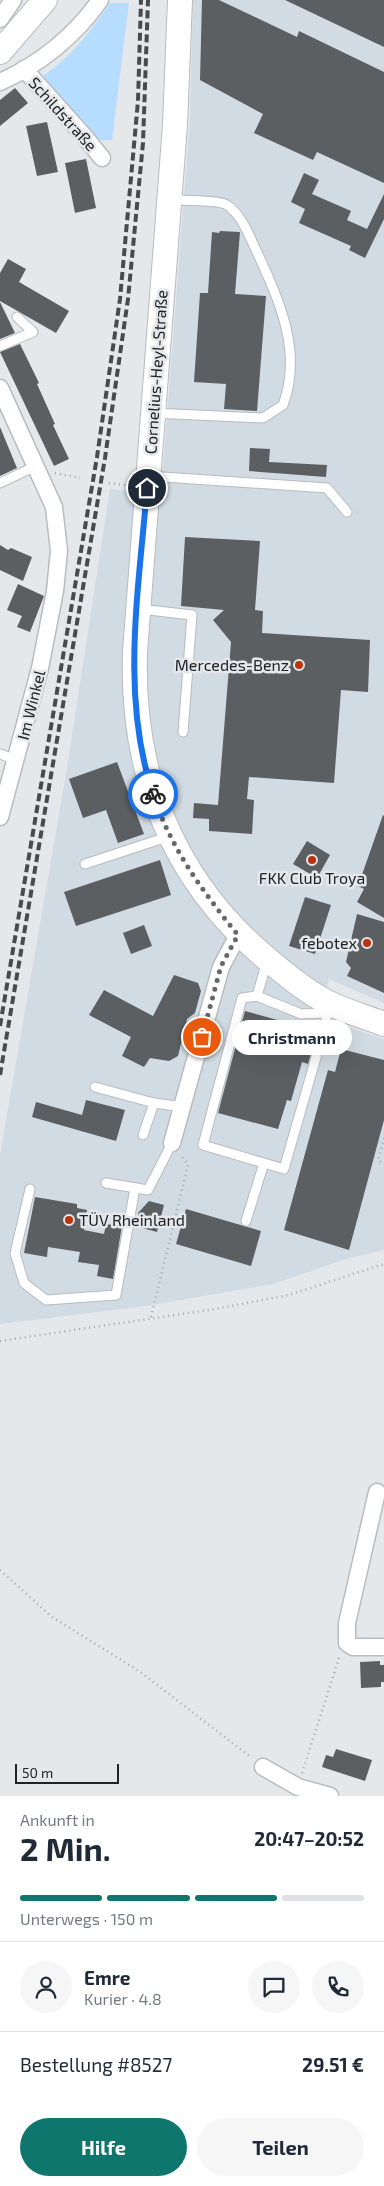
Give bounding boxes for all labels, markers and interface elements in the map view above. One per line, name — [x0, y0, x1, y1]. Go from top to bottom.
street label: Schildstraße — [25, 73, 101, 155]
street label: Cornelius-Heyl-Straße — [140, 289, 171, 455]
pin — [126, 467, 168, 509]
icon: home — [133, 474, 161, 502]
place label: Mercedes-Benz — [175, 655, 289, 674]
marker: Mercedes-Benz — [293, 659, 305, 671]
street label: Im Winkel — [13, 668, 48, 742]
courier — [128, 769, 178, 819]
icon: bike — [139, 780, 167, 808]
marker: FKK Club Troya — [306, 854, 318, 866]
place label: FKK Club Troya — [259, 868, 365, 887]
place label: febotex — [301, 933, 358, 952]
marker: febotex — [361, 937, 373, 949]
pin — [181, 1016, 223, 1058]
callout: Christmann — [232, 1020, 352, 1054]
icon: bag — [188, 1023, 216, 1051]
text: Christmann — [248, 1028, 336, 1047]
place label: TÜV Rheinland — [79, 1210, 185, 1229]
marker: TÜV Rheinland — [63, 1214, 75, 1226]
scale bar — [15, 1761, 119, 1784]
text: 50 m — [22, 1764, 53, 1781]
text: Ankunft in — [20, 1810, 95, 1829]
text: 20:47–20:52 — [254, 1827, 364, 1850]
text: 2 Min. — [20, 1829, 111, 1867]
text: Unterwegs · 150 m — [20, 1909, 153, 1928]
button: person — [20, 1961, 72, 2013]
button: chat — [248, 1961, 300, 2013]
button: phone — [312, 1961, 364, 2013]
text: Emre — [84, 1966, 130, 1989]
text: Kurier · 4.8 — [84, 1989, 162, 2008]
text: Bestellung #8527 — [20, 2053, 172, 2076]
text: 29.51 € — [302, 2053, 364, 2076]
button: Hilfe — [20, 2118, 187, 2176]
button: Teilen — [197, 2118, 364, 2176]

